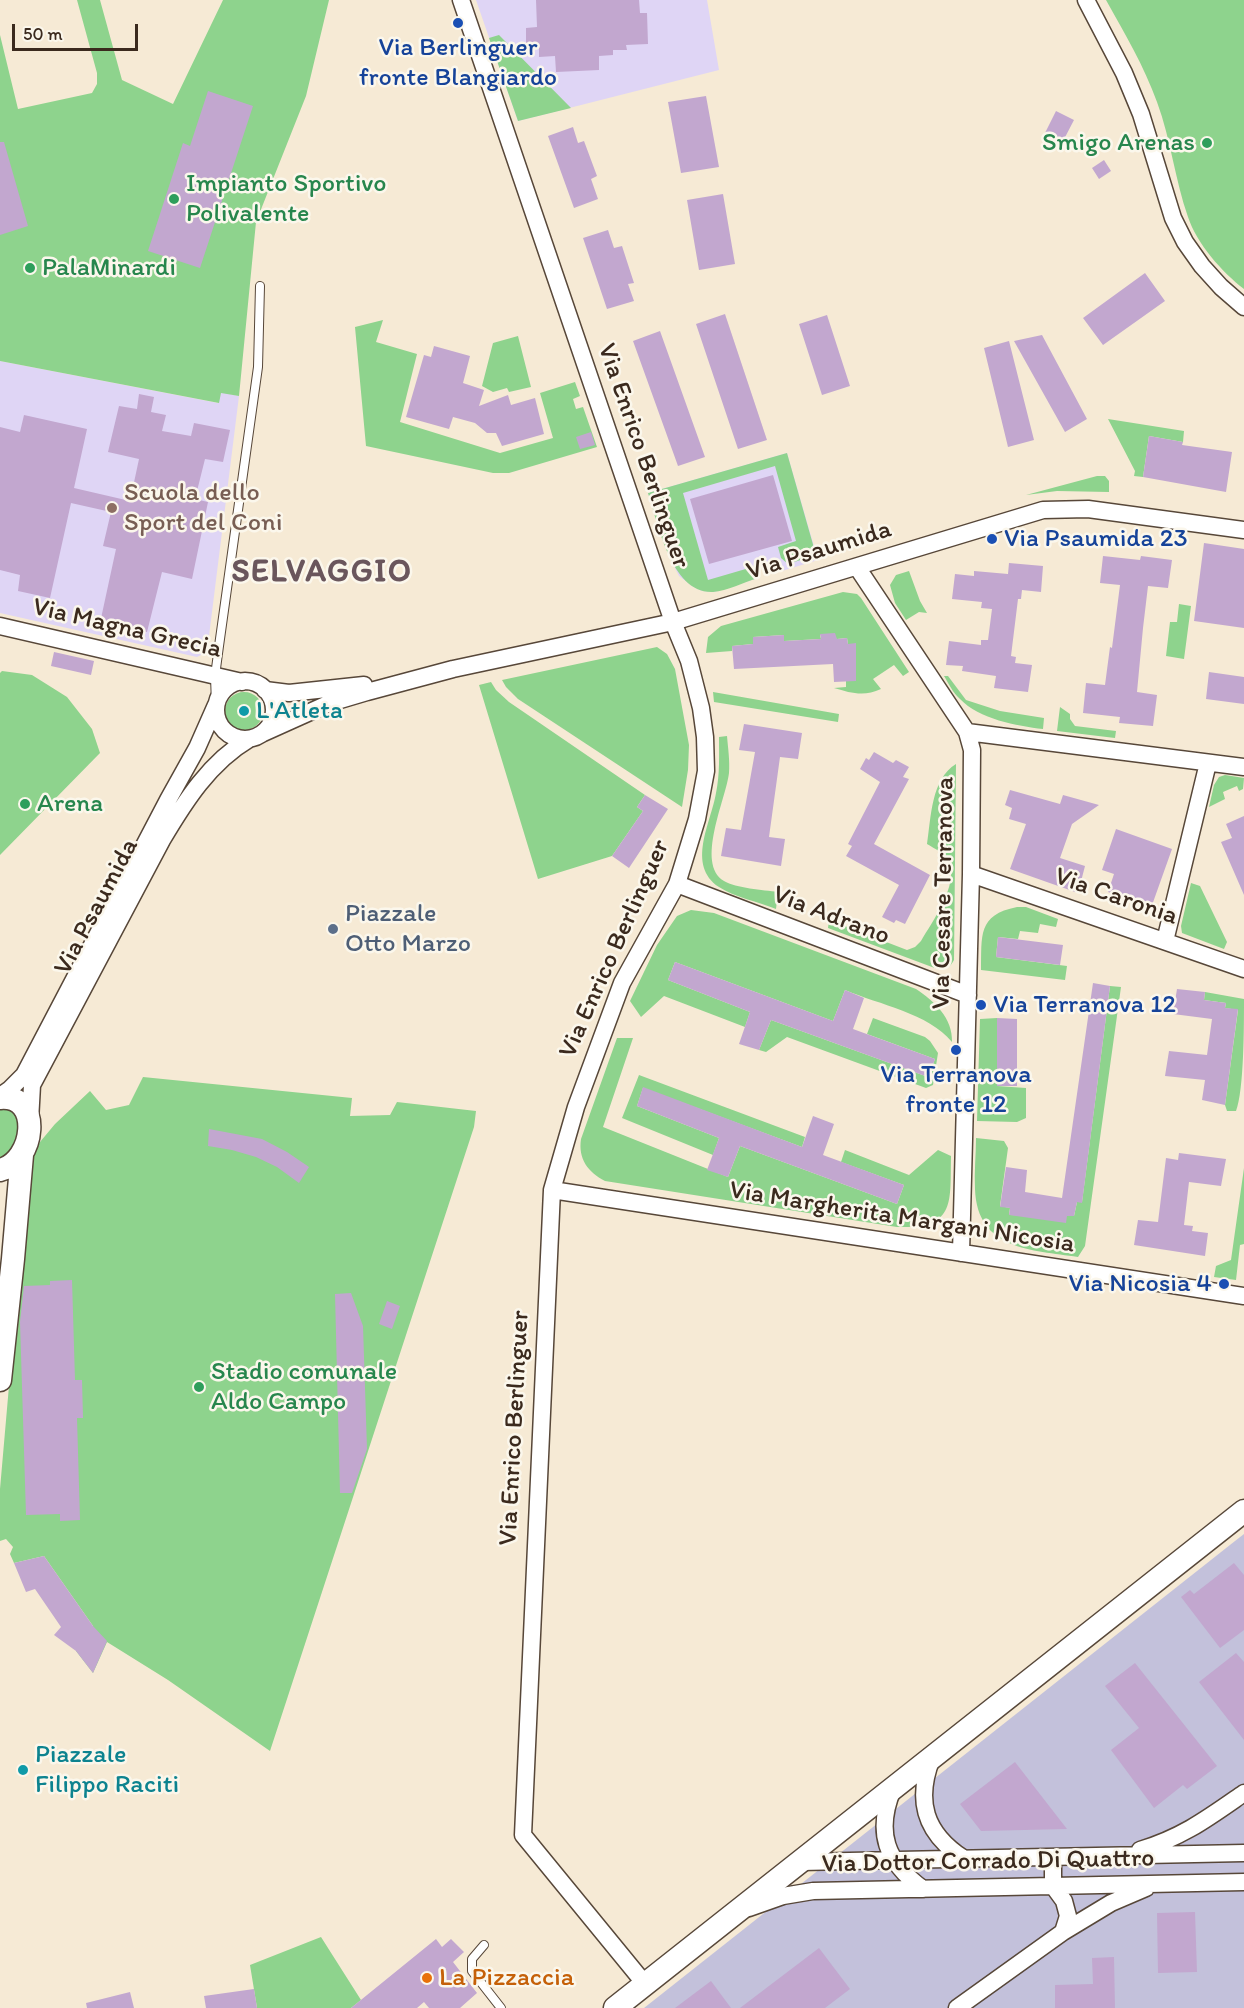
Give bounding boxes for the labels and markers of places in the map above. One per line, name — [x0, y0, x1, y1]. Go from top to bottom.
marker: Via Berlinguer fronte Blangiardo — [451, 16, 465, 30]
place label: Via Berlinguer fronte Blangiardo — [359, 32, 557, 94]
place label: Smigo Arenas — [1042, 127, 1195, 159]
marker: Smigo Arenas — [1200, 136, 1214, 150]
place label: Impianto Sportivo Polivalente — [186, 168, 387, 230]
marker: Impianto Sportivo Polivalente — [167, 192, 181, 206]
place label: PalaMinardi — [42, 252, 176, 284]
marker: PalaMinardi — [23, 261, 37, 275]
place label: Scuola dello Sport del Coni — [124, 477, 282, 538]
marker: Scuola dello Sport del Coni — [105, 501, 119, 515]
place label: Via Psaumida 23 — [1004, 523, 1188, 555]
marker: Via Psaumida 23 — [985, 532, 999, 546]
place label: L'Atleta — [256, 695, 343, 727]
marker: L'Atleta — [237, 704, 251, 718]
place label: Arena — [37, 788, 103, 820]
marker: Arena — [18, 797, 32, 811]
place label: Piazzale Otto Marzo — [345, 898, 471, 960]
marker: Piazzale Otto Marzo — [326, 922, 340, 936]
place label: Via Terranova 12 — [993, 989, 1176, 1021]
marker: Via Terranova 12 — [974, 998, 988, 1012]
marker: Via Terranova fronte 12 — [949, 1043, 963, 1057]
place label: Via Terranova fronte 12 — [880, 1059, 1032, 1120]
place label: Via Nicosia 4 — [1069, 1268, 1212, 1300]
marker: Via Nicosia 4 — [1217, 1277, 1231, 1291]
place label: Stadio comunale Aldo Campo — [211, 1356, 397, 1418]
marker: Stadio comunale Aldo Campo — [192, 1380, 206, 1394]
place label: Piazzale Filippo Raciti — [35, 1739, 179, 1800]
marker: Piazzale Filippo Raciti — [16, 1763, 30, 1777]
place label: La Pizzaccia — [439, 1962, 574, 1994]
marker: La Pizzaccia — [420, 1971, 434, 1985]

